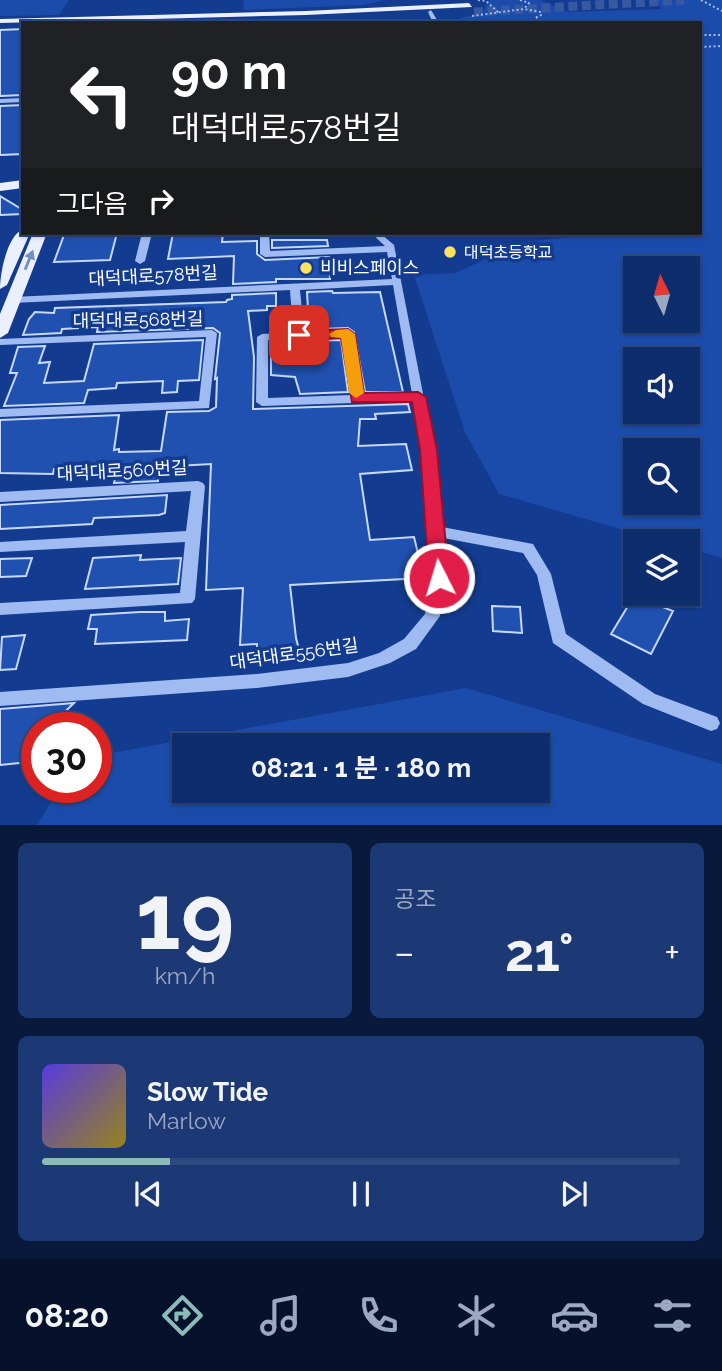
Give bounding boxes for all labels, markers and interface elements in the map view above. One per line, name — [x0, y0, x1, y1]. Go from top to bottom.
text: 90 m — [171, 43, 287, 100]
icon: left — [56, 49, 147, 140]
text: 대덕대로578번길 — [171, 109, 401, 146]
icon: right — [142, 182, 180, 220]
text: 그다음 — [56, 189, 128, 219]
place label: 대덕초등학교 — [464, 243, 552, 262]
marker: 대덕초등학교 — [442, 244, 458, 260]
one-way arrow — [24, 249, 35, 270]
north arrow — [623, 256, 700, 332]
map controls — [623, 256, 700, 606]
place label: 비비스페이스 — [320, 257, 419, 278]
marker: 비비스페이스 — [298, 260, 314, 276]
street label: 대덕대로578번길 — [88, 262, 218, 289]
pin — [269, 305, 329, 365]
street label: 대덕대로568번길 — [72, 308, 204, 331]
icon: arrive — [280, 316, 318, 354]
button: sound — [623, 347, 700, 424]
button: search — [623, 438, 700, 515]
street label: 대덕대로560번길 — [56, 457, 188, 484]
button: layers — [623, 529, 700, 606]
position arrow — [402, 541, 476, 615]
street label: 대덕대로556번길 — [228, 634, 360, 673]
speed limit sign: 30 — [21, 712, 112, 803]
text: 08:21 · 1 분 · 180 m — [251, 753, 471, 783]
text: 19 — [136, 863, 234, 970]
text: 공조 — [394, 885, 436, 912]
text: 21° — [505, 922, 574, 983]
text: − — [394, 930, 414, 975]
text: + — [664, 930, 680, 975]
text: km/h — [155, 962, 215, 989]
text: Slow Tide — [147, 1077, 268, 1107]
text: Marlow — [147, 1107, 226, 1134]
icon: previous — [129, 1175, 167, 1213]
icon: pause — [342, 1175, 380, 1213]
icon: next — [555, 1175, 593, 1213]
icon: directions — [158, 1291, 207, 1340]
icon: music — [256, 1291, 305, 1340]
icon: phone — [354, 1291, 403, 1340]
icon: climate — [452, 1291, 501, 1340]
icon: car — [550, 1291, 599, 1340]
icon: filters — [648, 1291, 697, 1340]
text: 08:20 — [25, 1297, 109, 1334]

